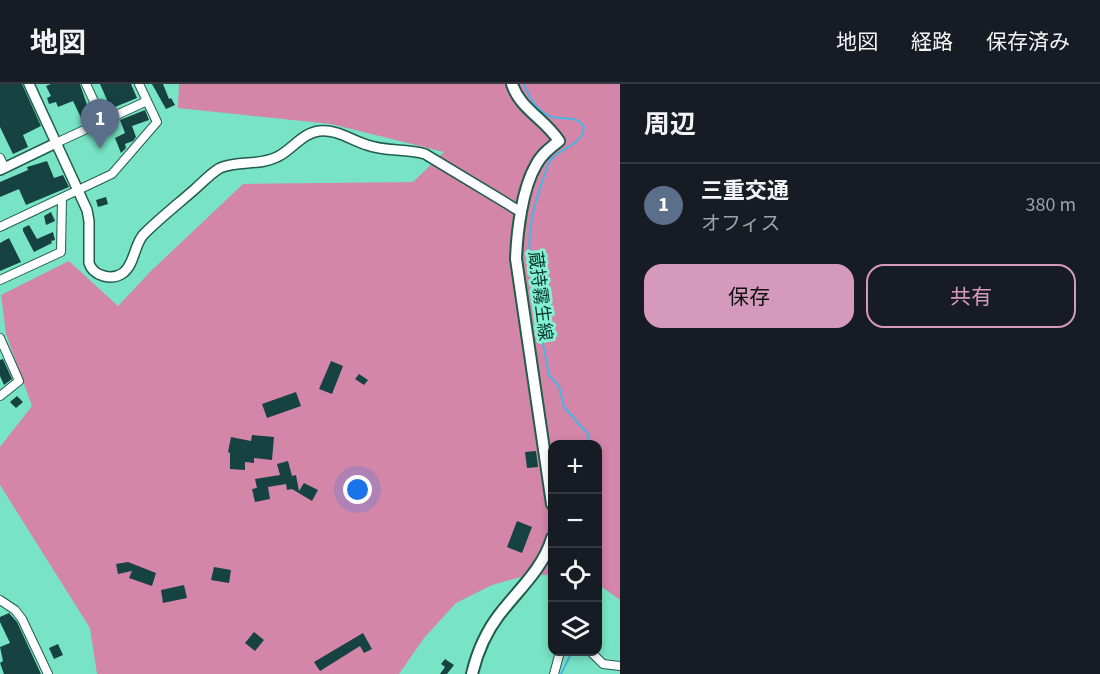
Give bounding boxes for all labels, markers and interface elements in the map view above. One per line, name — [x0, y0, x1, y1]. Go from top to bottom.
text: 地図 — [30, 23, 86, 63]
text: 地図 — [836, 27, 878, 57]
text: 経路 — [911, 27, 953, 57]
text: 保存済み — [986, 27, 1070, 57]
pin: 1 — [80, 100, 120, 149]
text: 周辺 — [644, 106, 696, 143]
text: 三重交通 — [701, 175, 789, 207]
text: 1 — [658, 191, 669, 219]
text: 380 m — [1026, 191, 1076, 219]
text: オフィス — [701, 210, 781, 238]
street label: 蔵持霧生線 — [522, 250, 558, 342]
button: 保存 — [644, 264, 854, 328]
button: 共有 — [866, 264, 1076, 328]
map controls — [548, 440, 602, 656]
button: + — [548, 440, 602, 494]
your location — [343, 475, 372, 504]
button: − — [548, 494, 602, 548]
button: locate — [548, 548, 602, 602]
button: layers — [548, 602, 602, 656]

